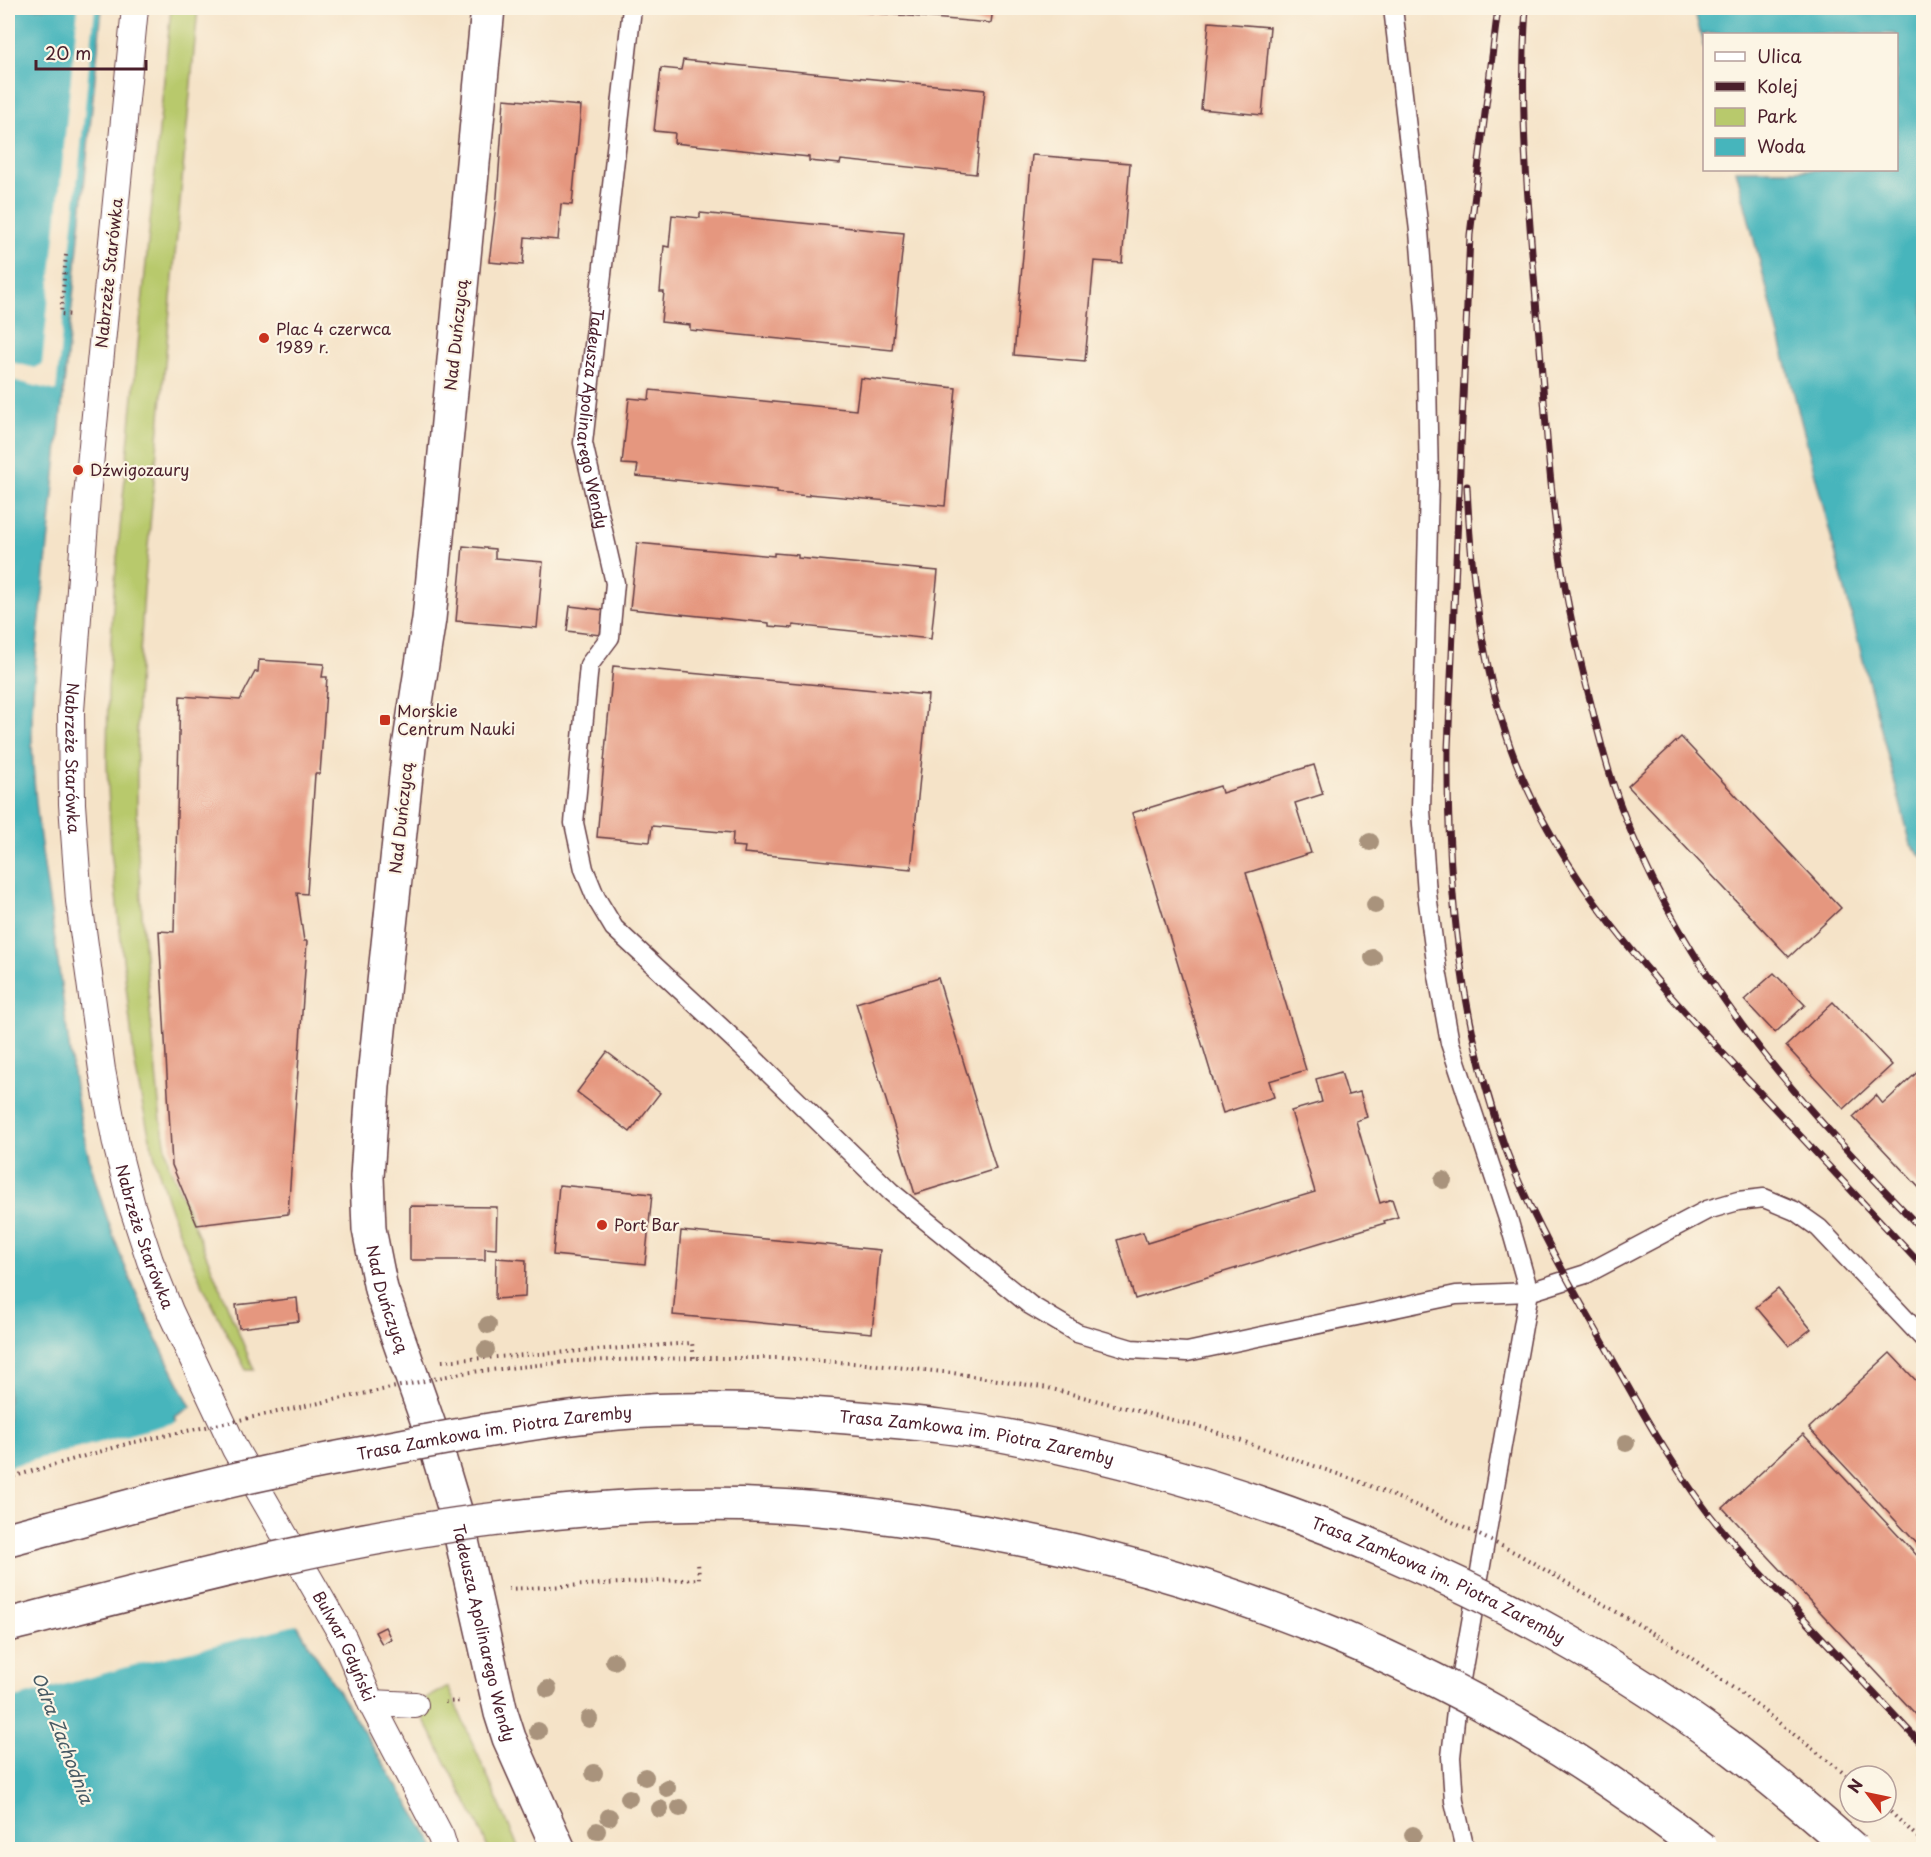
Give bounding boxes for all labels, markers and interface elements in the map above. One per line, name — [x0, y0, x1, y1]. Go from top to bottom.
scale bar — [36, 33, 146, 71]
legend — [1703, 33, 1898, 171]
text: 20 m — [45, 39, 91, 66]
text: Ulica — [1757, 42, 1802, 69]
text: Kolej — [1757, 72, 1798, 99]
text: Park — [1757, 102, 1797, 129]
text: Woda — [1757, 132, 1806, 159]
street label: Nabrzeże Starówka — [88, 197, 128, 349]
street label: Nad Duńczycą — [437, 278, 473, 392]
street label: Tadeusza Apolinarego Wendy — [572, 307, 615, 531]
place label: Plac 4 czerwca 1989 r. — [276, 316, 391, 358]
marker: Plac 4 czerwca 1989 r. — [257, 331, 271, 345]
place label: Dźwigozaury — [90, 457, 190, 481]
marker: Dźwigozaury — [71, 463, 85, 477]
street label: Nabrzeże Starówka — [60, 682, 87, 834]
place label: Morskie Centrum Nauki — [397, 698, 515, 740]
marker: Morskie Centrum Nauki — [378, 713, 392, 727]
street label: Nad Duńczycą — [382, 761, 418, 875]
street label: Nabrzeże Starówka — [111, 1161, 181, 1312]
place label: Port Bar — [614, 1212, 680, 1236]
marker: Port Bar — [595, 1218, 609, 1232]
street label: Nad Duńczycą — [361, 1243, 416, 1356]
street label: Trasa Zamkowa im. Piotra Zaremby — [355, 1399, 633, 1465]
street label: Trasa Zamkowa im. Piotra Zaremby — [839, 1403, 1117, 1470]
street label: Trasa Zamkowa im. Piotra Zaremby — [1308, 1510, 1570, 1649]
street label: Tadeusza Apolinarego Wendy — [448, 1522, 522, 1744]
street label: Bulwar Gdyński — [308, 1586, 382, 1705]
water label: Odra Zachodnia — [26, 1668, 101, 1808]
north arrow — [1838, 1764, 1898, 1824]
text: N — [1841, 1774, 1868, 1797]

